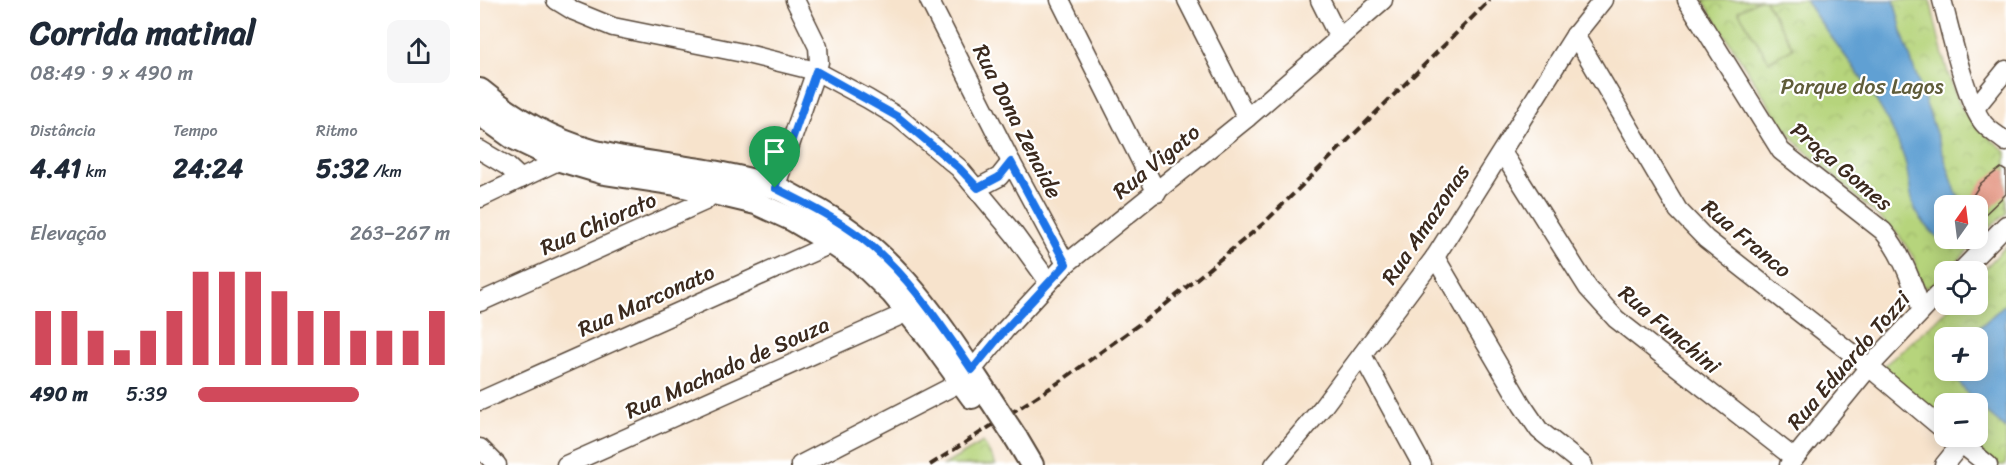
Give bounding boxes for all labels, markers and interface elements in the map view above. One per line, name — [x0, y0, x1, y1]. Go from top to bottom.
text: Corrida matinal — [30, 4, 255, 62]
button: share — [387, 20, 450, 83]
street label: Rua Dona Zenaide — [962, 37, 1073, 206]
text: 08:49 · 9 × 490 m — [30, 56, 193, 91]
park label: Parque dos Lagos — [1780, 67, 1944, 106]
street label: Praça Gomes — [1782, 112, 1902, 222]
street label: Rua Vigato — [1104, 114, 1209, 209]
text: Distância — [30, 116, 96, 145]
text: Tempo — [173, 116, 218, 145]
text: Ritmo — [316, 116, 358, 145]
pin — [749, 126, 800, 188]
icon: arrive — [758, 135, 791, 168]
text: 4.41 — [30, 145, 82, 191]
text: 24:24 — [173, 145, 243, 191]
text: 5:32 — [316, 145, 369, 191]
street label: Rua Amazonas — [1370, 155, 1481, 293]
text: km — [82, 157, 106, 186]
text: /km — [369, 157, 402, 186]
street label: Rua Chiorato — [534, 180, 663, 267]
street label: Rua Franco — [1693, 189, 1801, 288]
north arrow — [1934, 195, 1988, 249]
map controls — [1934, 195, 1988, 447]
text: Elevação — [30, 216, 106, 251]
text: 263–267 m — [350, 216, 450, 251]
street label: Rua Marconato — [571, 253, 721, 348]
button: locate — [1934, 261, 1988, 315]
street label: Rua Funchini — [1610, 275, 1730, 385]
street label: Rua Eduardo Tozzi — [1777, 281, 1921, 439]
street label: Rua Machado de Souza — [619, 305, 836, 430]
button: + — [1934, 327, 1988, 381]
text: 490 m — [30, 377, 88, 412]
text: 5:39 — [126, 377, 168, 412]
button: − — [1934, 393, 1988, 447]

